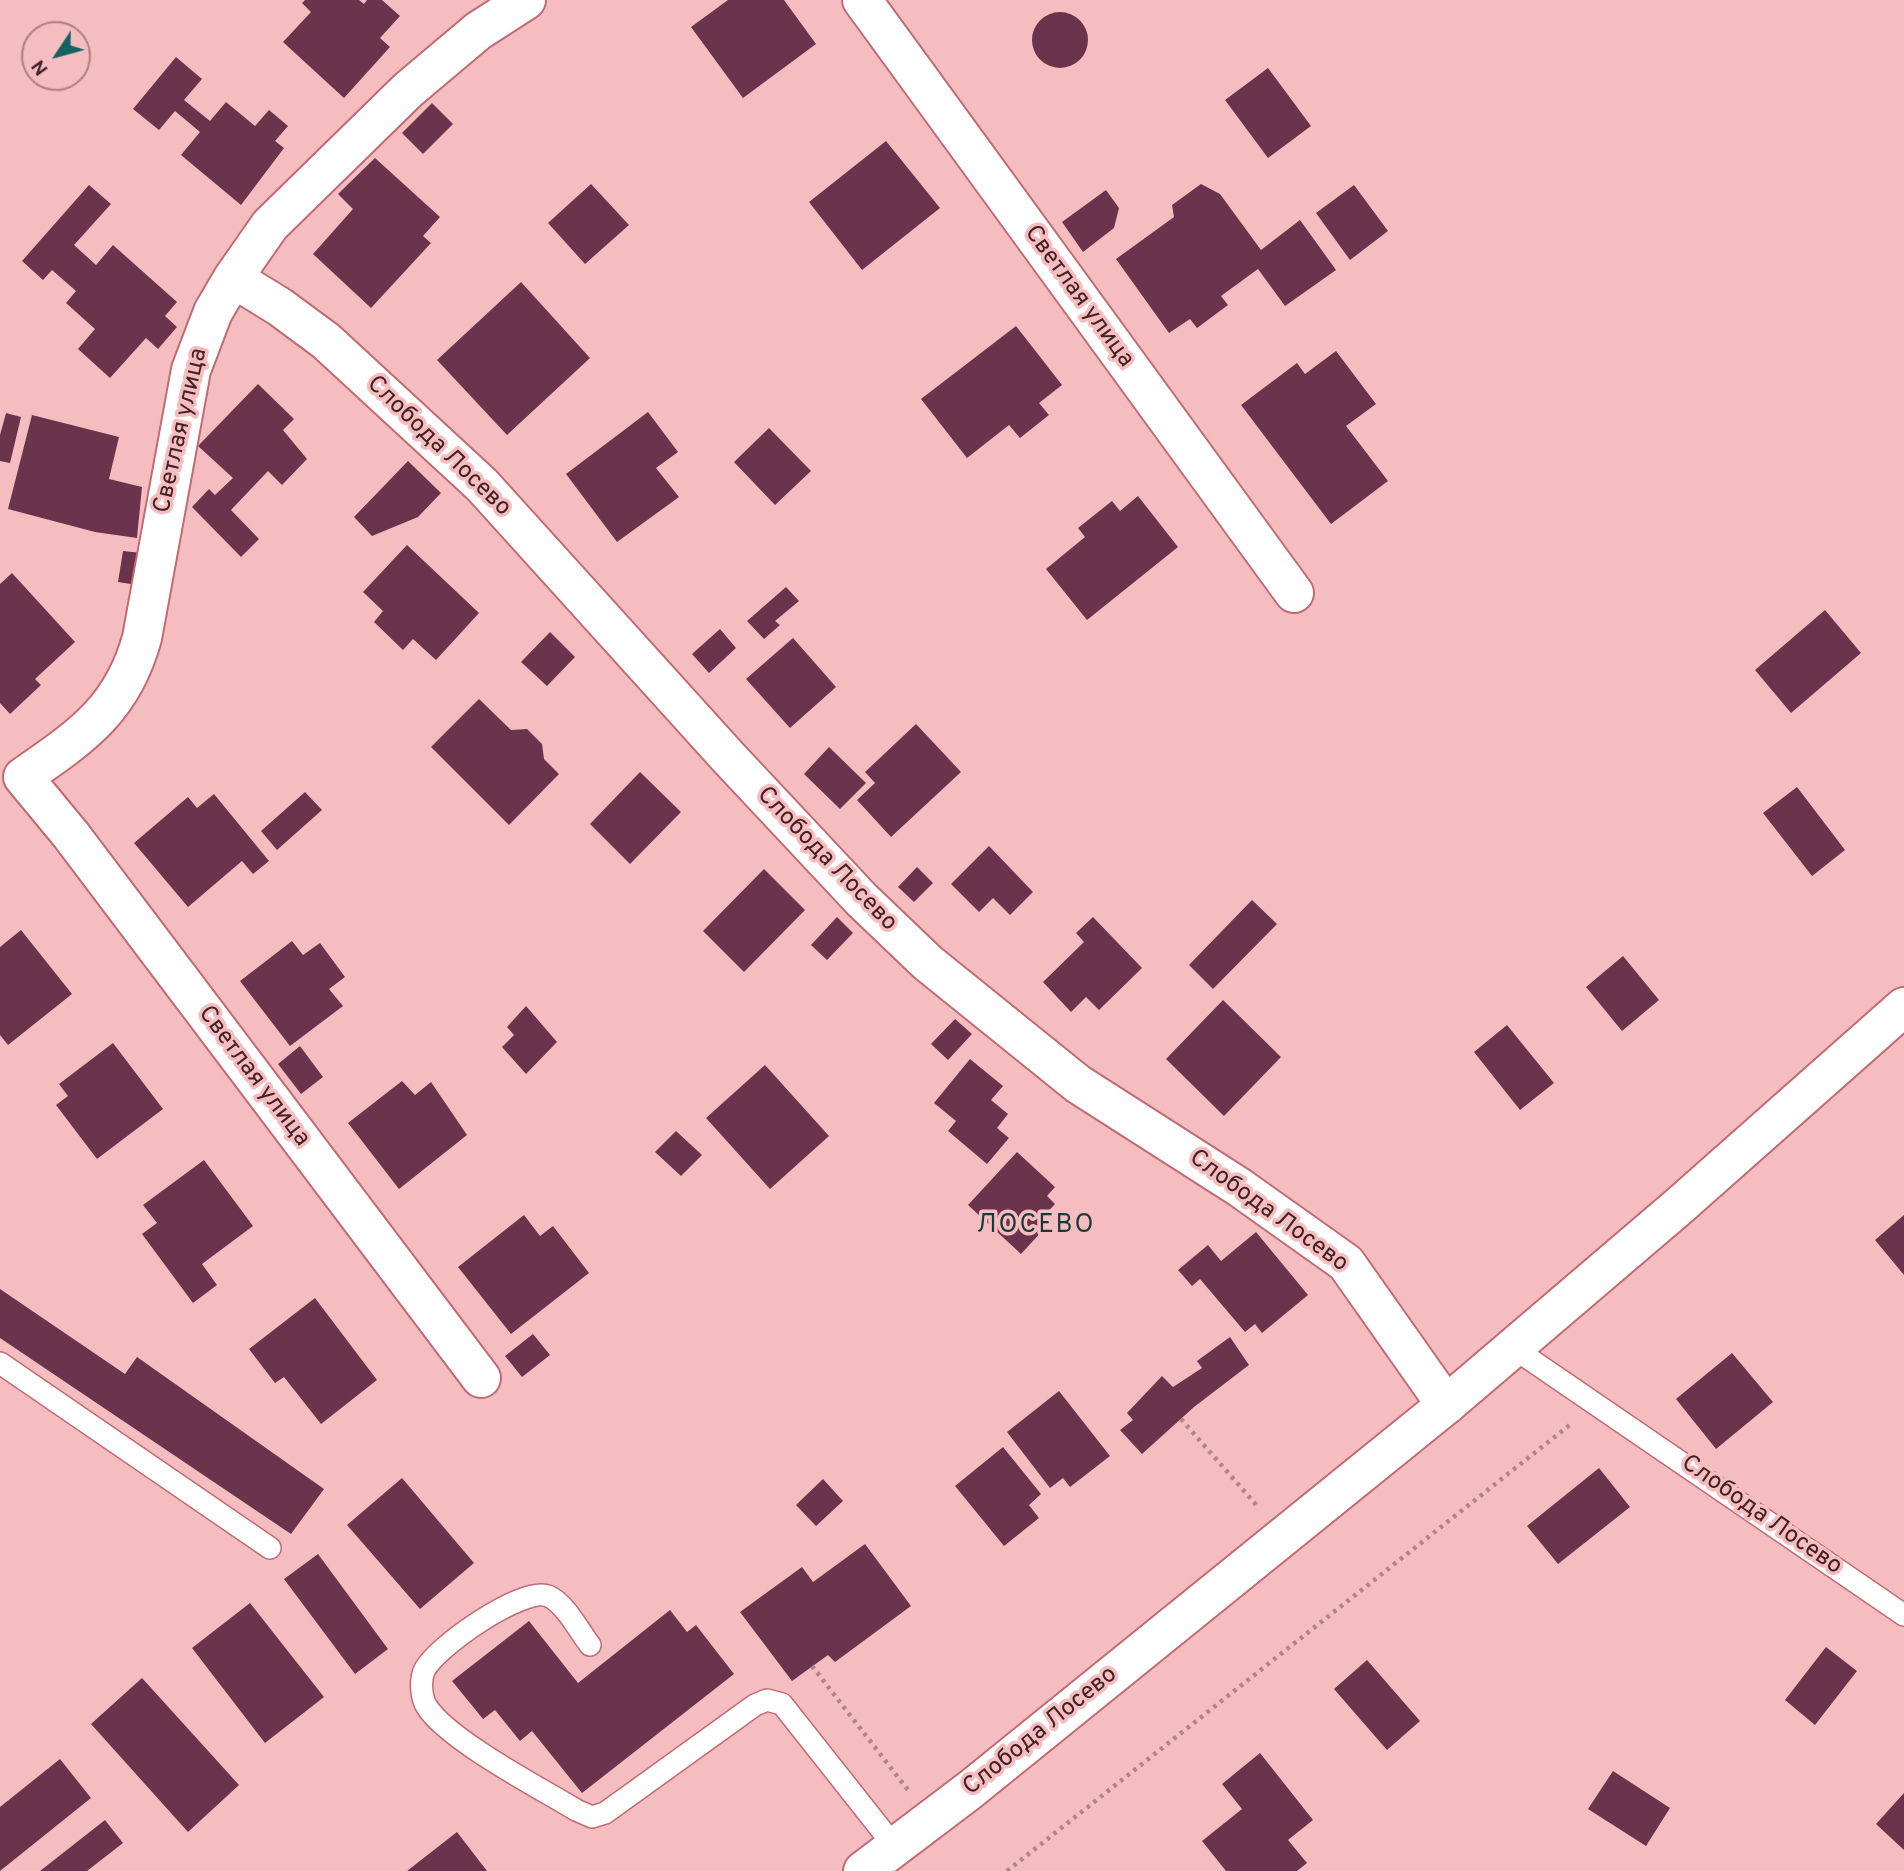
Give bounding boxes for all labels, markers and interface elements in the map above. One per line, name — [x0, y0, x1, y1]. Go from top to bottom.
north arrow — [21, 21, 91, 91]
text: N — [27, 55, 54, 80]
street label: Светлая улица — [1017, 220, 1139, 374]
street label: Светлая улица — [149, 346, 215, 516]
street label: Слобода Лосево — [360, 371, 516, 523]
street label: Слобода Лосево — [750, 782, 902, 938]
street label: Светлая улица — [191, 1001, 315, 1153]
street label: Слобода Лосево — [1183, 1145, 1353, 1279]
district label: ЛОСЕВО — [977, 1211, 1095, 1243]
street label: Слобода Лосево — [1675, 1450, 1847, 1582]
street label: Слобода Лосево — [958, 1661, 1124, 1803]

